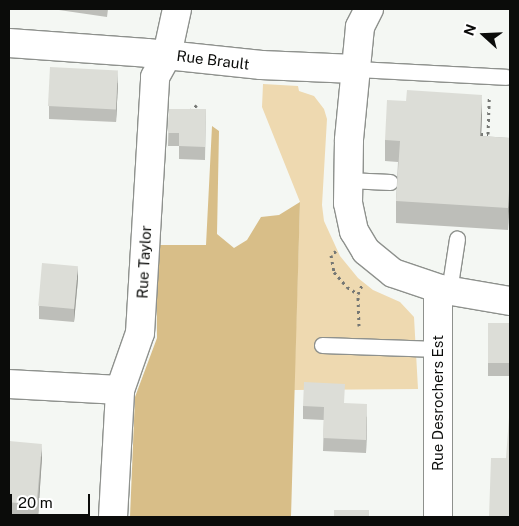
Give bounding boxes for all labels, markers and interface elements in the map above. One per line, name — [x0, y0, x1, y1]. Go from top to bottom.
north arrow — [459, 10, 509, 60]
text: N — [461, 22, 479, 38]
street label: Rue Brault — [175, 47, 251, 73]
street label: Rue Taylor — [133, 225, 155, 299]
street label: Rue Desrochers Est — [429, 335, 447, 471]
scale bar — [12, 484, 92, 516]
text: 20 m — [18, 494, 53, 511]

